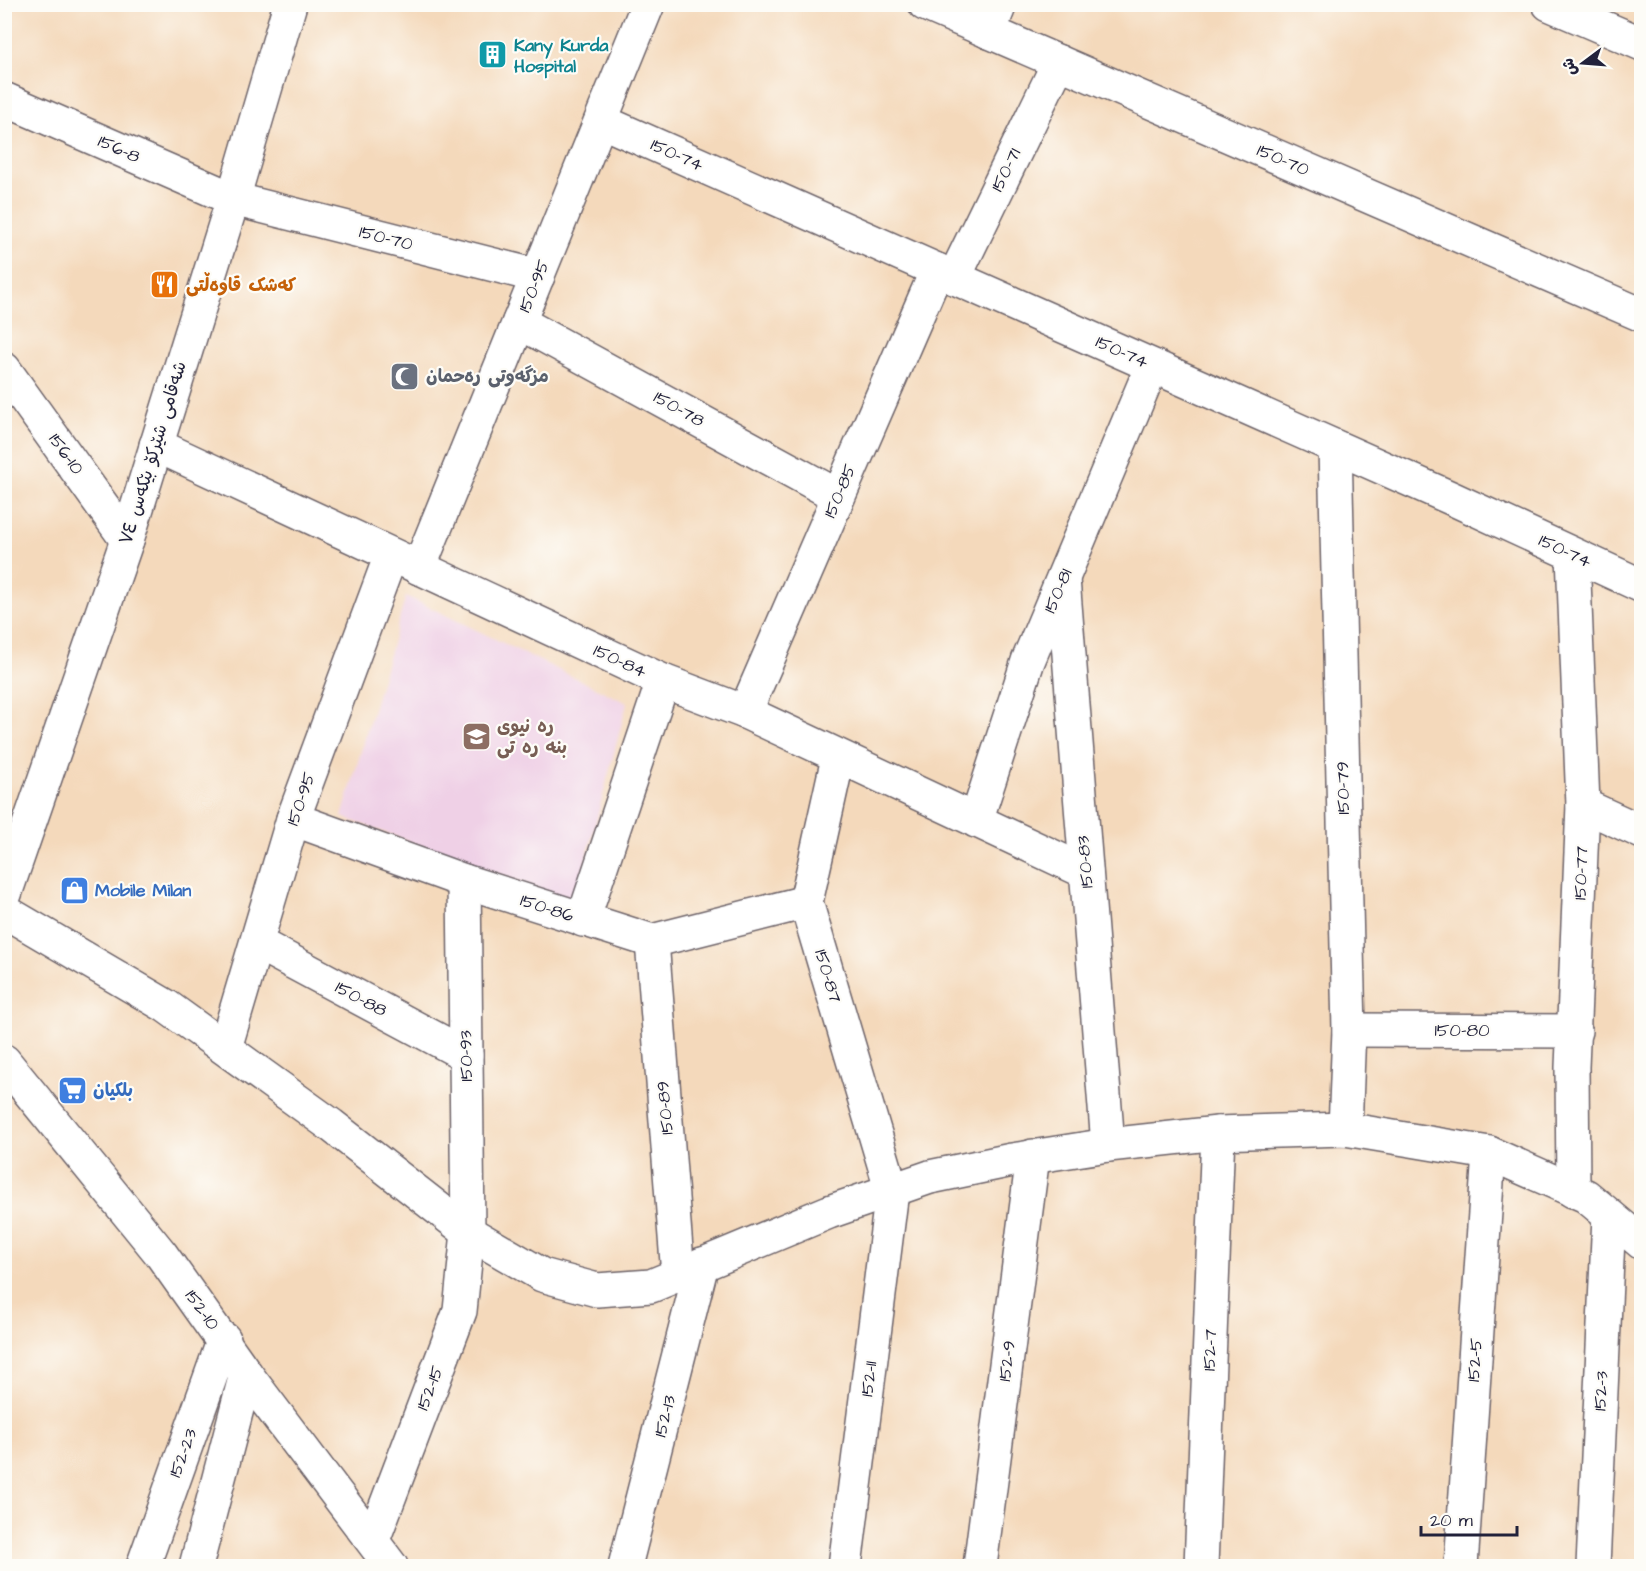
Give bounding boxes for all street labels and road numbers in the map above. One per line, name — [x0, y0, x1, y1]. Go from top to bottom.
street label: 156-8 — [94, 129, 144, 169]
street label: 150-74 — [647, 132, 707, 178]
street label: 150-70 — [1253, 138, 1313, 182]
street label: 150-71 — [985, 144, 1027, 196]
street label: 150-70 — [357, 219, 415, 257]
street label: 150-95 — [512, 256, 556, 316]
street label: 150-74 — [1092, 329, 1152, 375]
street label: شەقامی شێرکۆ بێکەس ٧٤ — [113, 358, 193, 548]
street label: 150-78 — [649, 385, 709, 433]
street label: 156-10 — [42, 428, 90, 480]
street label: 150-85 — [817, 460, 863, 522]
street label: 150-74 — [1535, 528, 1595, 574]
street label: 150-81 — [1038, 565, 1078, 617]
street label: 150-84 — [589, 638, 651, 684]
street label: 150-79 — [1330, 761, 1356, 815]
street label: 150-95 — [280, 769, 322, 829]
street label: 150-83 — [1070, 835, 1100, 889]
street label: 150-77 — [1568, 846, 1594, 900]
street label: 150-86 — [517, 888, 577, 928]
street label: 150-87 — [808, 946, 848, 1006]
street label: 150-88 — [331, 975, 392, 1023]
street label: 150-80 — [1434, 1018, 1490, 1043]
street label: 150-93 — [453, 1030, 479, 1082]
street label: 150-89 — [650, 1080, 680, 1136]
street label: 152-10 — [179, 1285, 225, 1335]
street label: 152-7 — [1197, 1329, 1223, 1371]
street label: 152-5 — [1461, 1337, 1489, 1383]
street label: 152-9 — [992, 1339, 1022, 1383]
street label: 152-11 — [854, 1360, 884, 1398]
street label: 152-15 — [410, 1362, 450, 1414]
street label: 152-3 — [1587, 1370, 1615, 1412]
street label: 152-13 — [648, 1392, 682, 1440]
street label: 152-23 — [163, 1425, 203, 1481]

